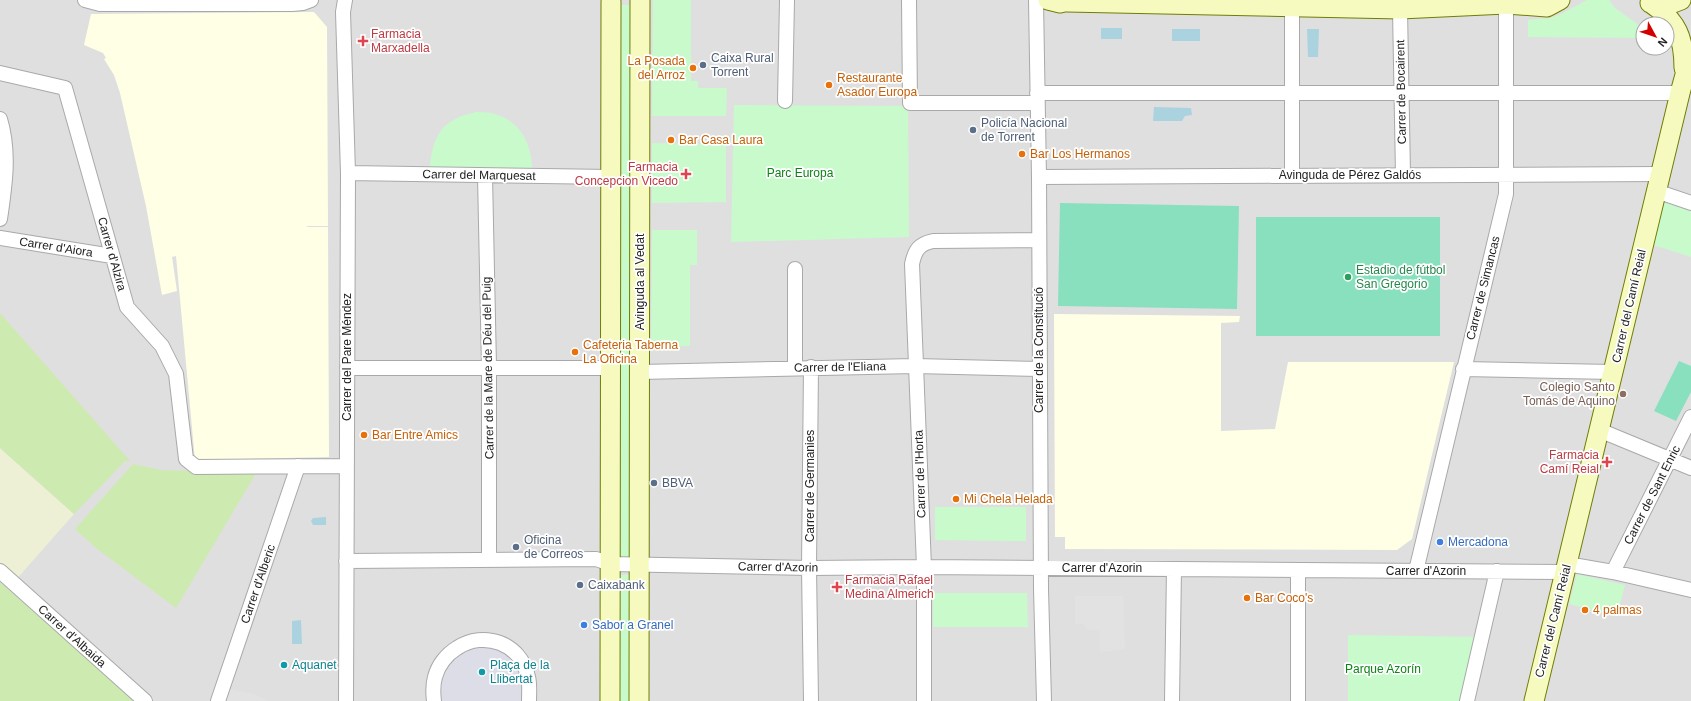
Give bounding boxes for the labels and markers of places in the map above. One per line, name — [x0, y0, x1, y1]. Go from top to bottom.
place label: Farmacia Marxadella — [371, 27, 430, 55]
marker: Farmacia Marxadella — [358, 36, 368, 46]
place label: Caixa Rural Torrent — [711, 51, 774, 79]
place label: La Posada del Arroz — [628, 54, 685, 82]
marker: Caixa Rural Torrent — [698, 60, 708, 70]
marker: La Posada del Arroz — [688, 63, 698, 73]
place label: Restaurante Asador Europa — [837, 71, 917, 99]
marker: Restaurante Asador Europa — [824, 80, 834, 90]
place label: Policía Nacional de Torrent — [981, 116, 1067, 144]
marker: Policía Nacional de Torrent — [968, 125, 978, 135]
place label: Bar Casa Laura — [679, 133, 763, 147]
marker: Bar Casa Laura — [666, 135, 676, 145]
place label: Bar Los Hermanos — [1030, 147, 1130, 161]
marker: Bar Los Hermanos — [1017, 149, 1027, 159]
place label: Farmacia Concepcion Vicedo — [575, 160, 678, 188]
marker: Farmacia Concepcion Vicedo — [681, 169, 691, 179]
place label: Estadio de fútbol San Gregorio — [1356, 263, 1445, 291]
marker: Estadio de fútbol San Gregorio — [1343, 272, 1353, 282]
place label: Cafeteria Taberna La Oficina — [583, 338, 679, 366]
marker: Cafeteria Taberna La Oficina — [570, 347, 580, 357]
place label: Colegio Santo Tomás de Aquino — [1523, 380, 1615, 408]
marker: Colegio Santo Tomás de Aquino — [1618, 389, 1628, 399]
place label: Bar Entre Amics — [372, 428, 458, 442]
marker: Bar Entre Amics — [359, 430, 369, 440]
place label: Farmacia Camí Reial — [1540, 448, 1599, 476]
marker: Farmacia Camí Reial — [1602, 457, 1612, 467]
place label: BBVA — [662, 476, 693, 490]
marker: BBVA — [649, 478, 659, 488]
place label: Mi Chela Helada — [964, 492, 1053, 506]
marker: Mi Chela Helada — [951, 494, 961, 504]
place label: Oficina de Correos — [524, 533, 583, 561]
place label: Mercadona — [1448, 535, 1508, 549]
marker: Mercadona — [1435, 537, 1445, 547]
marker: Oficina de Correos — [511, 542, 521, 552]
place label: Farmacia Rafael Medina Almerich — [845, 573, 934, 601]
place label: Caixabank — [588, 578, 646, 592]
marker: Caixabank — [575, 580, 585, 590]
marker: Farmacia Rafael Medina Almerich — [832, 582, 842, 592]
place label: Bar Coco's — [1255, 591, 1313, 605]
marker: Bar Coco's — [1242, 593, 1252, 603]
place label: 4 palmas — [1593, 603, 1642, 617]
marker: 4 palmas — [1580, 605, 1590, 615]
place label: Sabor a Granel — [592, 618, 673, 632]
marker: Sabor a Granel — [579, 620, 589, 630]
place label: Aquanet — [292, 658, 337, 672]
place label: Plaça de la Llibertat — [490, 658, 550, 686]
marker: Aquanet — [279, 660, 289, 670]
marker: Plaça de la Llibertat — [477, 667, 487, 677]

